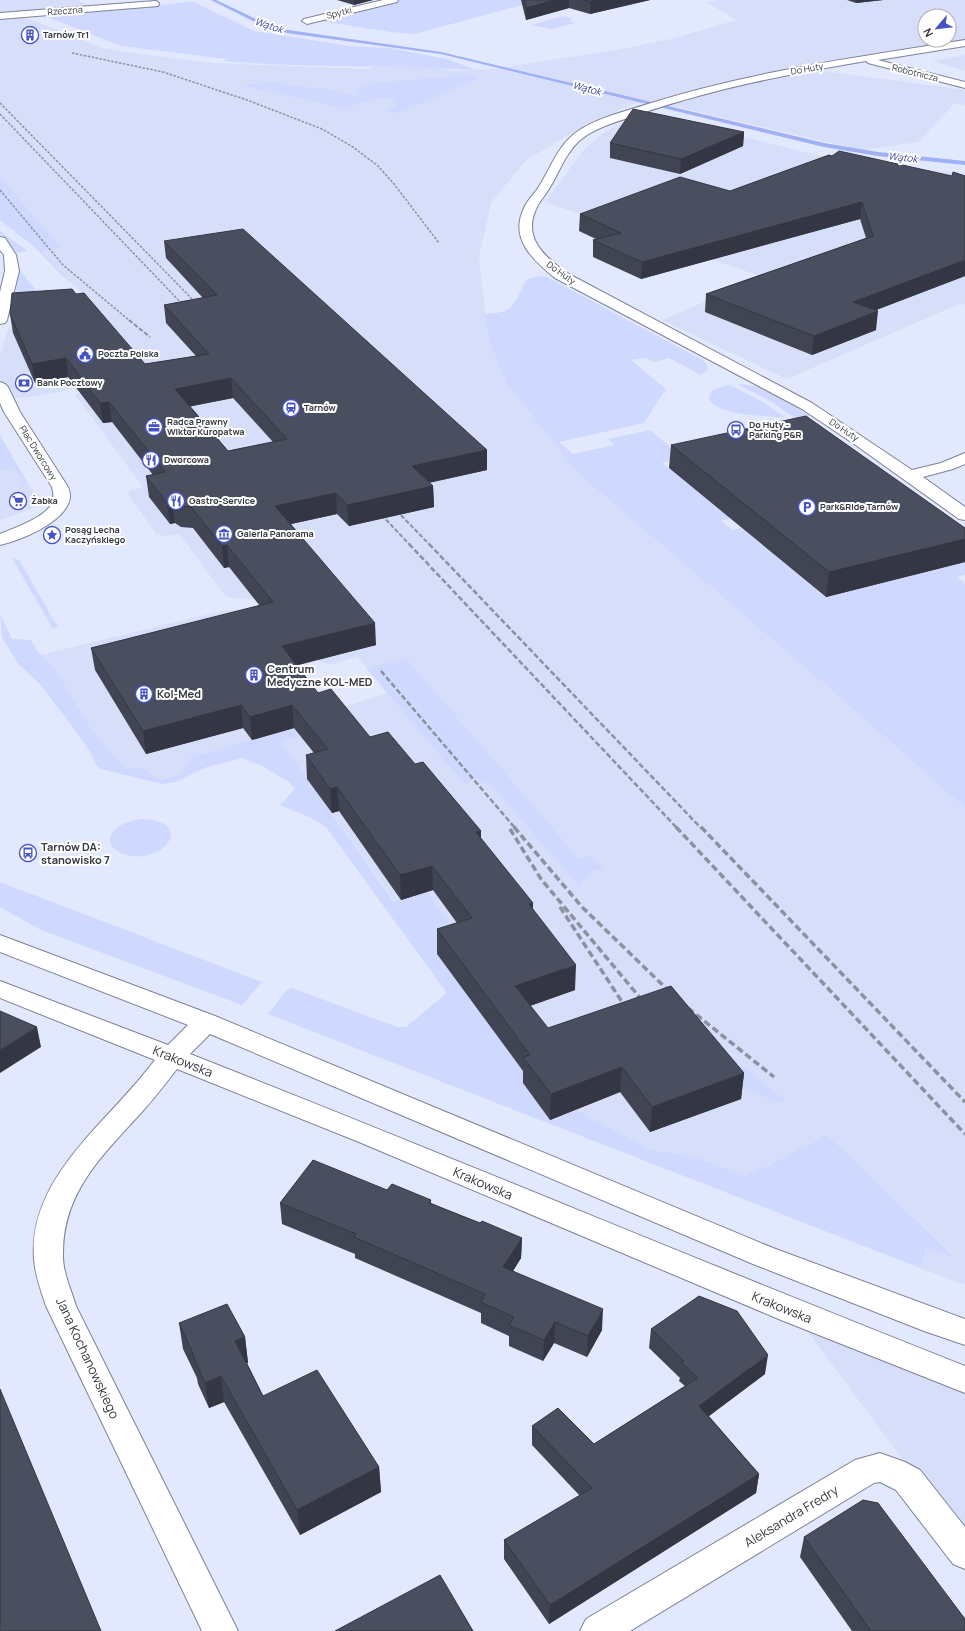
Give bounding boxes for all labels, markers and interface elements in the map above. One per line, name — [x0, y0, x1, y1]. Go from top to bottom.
street label: Rzeczna — [47, 3, 83, 18]
street label: Spytki — [325, 3, 353, 22]
north arrow — [917, 8, 957, 48]
water label: Wątok — [253, 14, 287, 37]
building icon: Tarnów Tr1 — [20, 25, 40, 45]
text: N — [919, 26, 936, 40]
place label: Tarnów Tr1 — [43, 28, 89, 41]
street label: Do Huty — [790, 59, 824, 78]
street label: Robotnicza — [891, 61, 940, 85]
water label: Wątok — [571, 78, 605, 99]
water label: Wątok — [888, 149, 920, 166]
street label: Do Huty — [544, 258, 579, 287]
public building icon: Poczta Polska — [75, 344, 95, 364]
place label: Poczta Polska — [98, 347, 159, 360]
bank icon: Bank Pocztowy — [14, 373, 34, 393]
place label: Bank Pocztowy — [37, 376, 103, 389]
station icon: Tarnów — [281, 398, 301, 418]
place label: Tarnów — [304, 401, 337, 414]
place label: Radca Prawny Wiktor Kuropatwa — [167, 415, 245, 438]
street label: Do Huty — [827, 415, 862, 444]
office icon: Radca Prawny Wiktor Kuropatwa — [144, 417, 164, 437]
place label: Do Huty - Parking P&R — [749, 418, 802, 441]
bus stop icon: Do Huty - Parking P&R — [726, 420, 746, 440]
street label: Plac Dworcowy — [16, 423, 61, 483]
restaurant icon: Dworcowa — [141, 450, 161, 470]
place label: Dworcowa — [164, 453, 209, 466]
supermarket icon: Żabka — [8, 491, 28, 511]
restaurant icon: Gastro-Service — [166, 491, 186, 511]
place label: Żabka — [31, 494, 58, 507]
place label: Gastro-Service — [189, 494, 256, 507]
parking icon: Park&Ride Tarnów — [797, 497, 817, 517]
place label: Park&Ride Tarnów — [820, 500, 899, 513]
place label: Posąg Lecha Kaczyńskiego — [65, 523, 126, 546]
museum icon: Galeria Panorama — [214, 524, 234, 544]
place icon: Posąg Lecha Kaczyńskiego — [42, 525, 62, 545]
place label: Galeria Panorama — [237, 527, 314, 540]
place label: Centrum Medyczne KOL-MED — [267, 661, 373, 689]
building icon: Centrum Medyczne KOL-MED — [244, 665, 264, 685]
building icon: Kol-Med — [134, 684, 154, 704]
place label: Kol-Med — [157, 686, 201, 701]
place label: Tarnów DA: stanowisko 7 — [41, 839, 110, 867]
bus stop icon: Tarnów DA: stanowisko 7 — [18, 843, 38, 863]
street label: Krakowska — [150, 1041, 216, 1081]
street label: Krakowska — [450, 1162, 516, 1204]
street label: Krakowska — [749, 1287, 815, 1327]
street label: Jana Kochanowskiego — [52, 1294, 124, 1422]
street label: Aleksandra Fredry — [741, 1481, 841, 1551]

